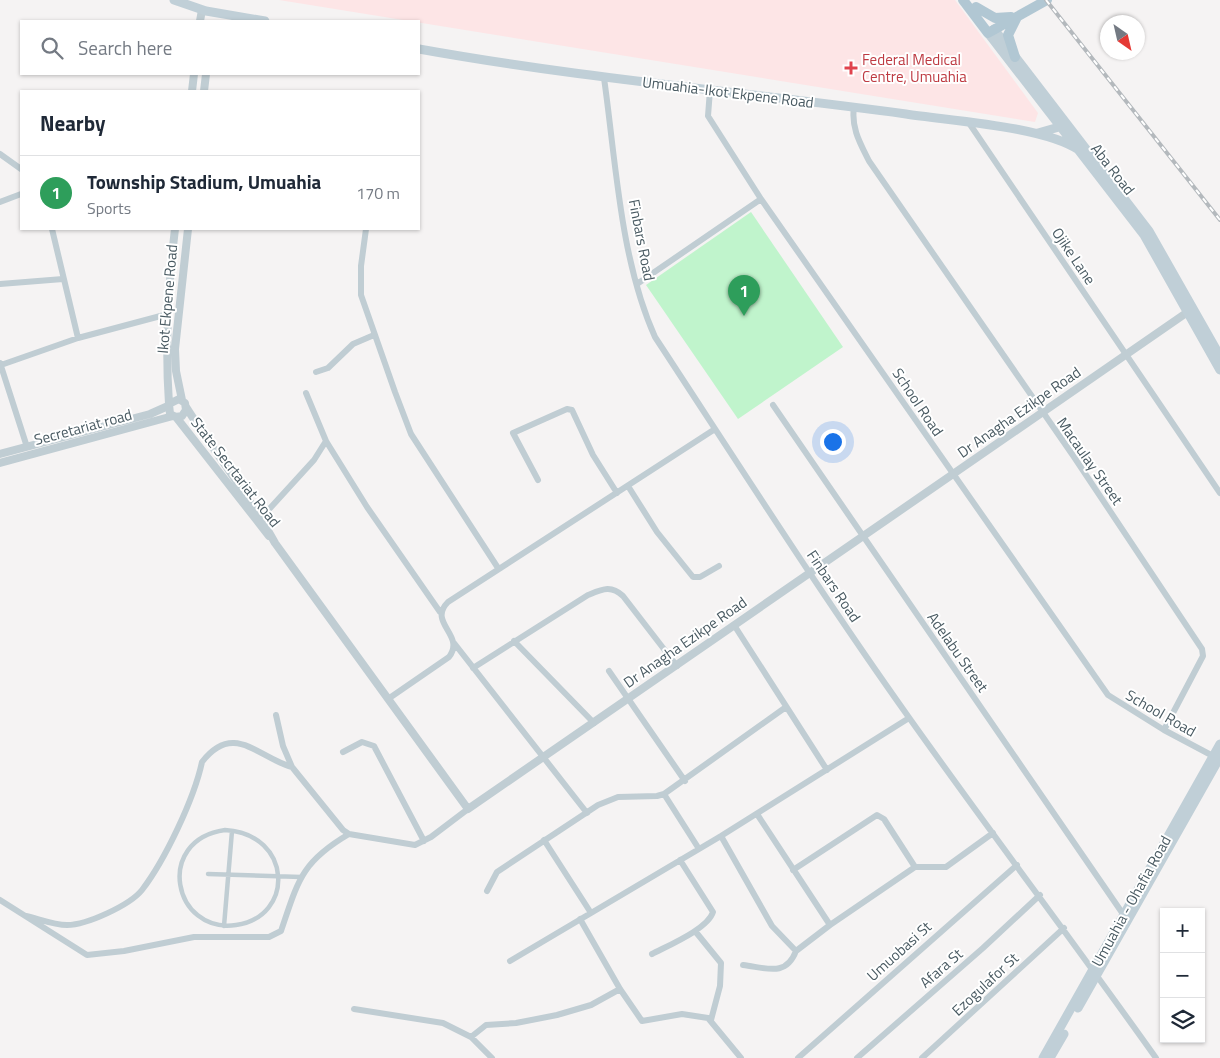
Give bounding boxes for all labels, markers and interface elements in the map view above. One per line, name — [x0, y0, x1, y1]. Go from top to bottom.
north arrow — [1100, 15, 1145, 60]
search box — [20, 20, 420, 75]
text: Search here — [78, 33, 172, 62]
icon: search — [38, 34, 66, 62]
place label: Federal Medical Centre, Umuahia — [862, 48, 967, 88]
marker: Federal Medical Centre, Umuahia — [844, 61, 858, 75]
street label: Umuahia-Ikot Ekpene Road — [641, 70, 815, 114]
text: Nearby — [40, 107, 105, 139]
street label: Aba Road — [1085, 138, 1141, 200]
text: Township Stadium, Umuahia — [87, 167, 321, 196]
text: 1 — [52, 181, 60, 205]
text: 170 m — [356, 181, 400, 205]
text: Sports — [87, 196, 131, 220]
street label: Finbars Road — [623, 197, 661, 283]
street label: Ojike Lane — [1046, 223, 1102, 289]
street label: Ikot Ekpene Road — [151, 243, 183, 355]
pin: 1 — [728, 275, 760, 316]
street label: Dr Anagha Ezikpe Road — [953, 361, 1085, 463]
street label: School Road — [887, 363, 949, 441]
street label: Secretariat road — [31, 403, 135, 451]
street label: State Secrtariat Road — [186, 412, 286, 532]
street label: Macaulay Street — [1051, 413, 1129, 510]
your location — [820, 429, 846, 455]
street label: Finbars Road — [801, 545, 867, 627]
street label: Dr Anagha Ezikpe Road — [619, 591, 751, 693]
street label: Adelabu Street — [922, 607, 995, 697]
street label: School Road — [1122, 684, 1200, 742]
street label: Umuahia - Ohafia Road — [1085, 831, 1177, 971]
map controls — [1160, 908, 1205, 1043]
button: + — [1160, 908, 1205, 953]
street label: Umuobasi St — [861, 915, 937, 986]
street label: Afara St — [914, 942, 968, 993]
street label: Ezogulafor St — [946, 946, 1024, 1021]
button: − — [1160, 953, 1205, 998]
button: layers — [1160, 998, 1205, 1043]

